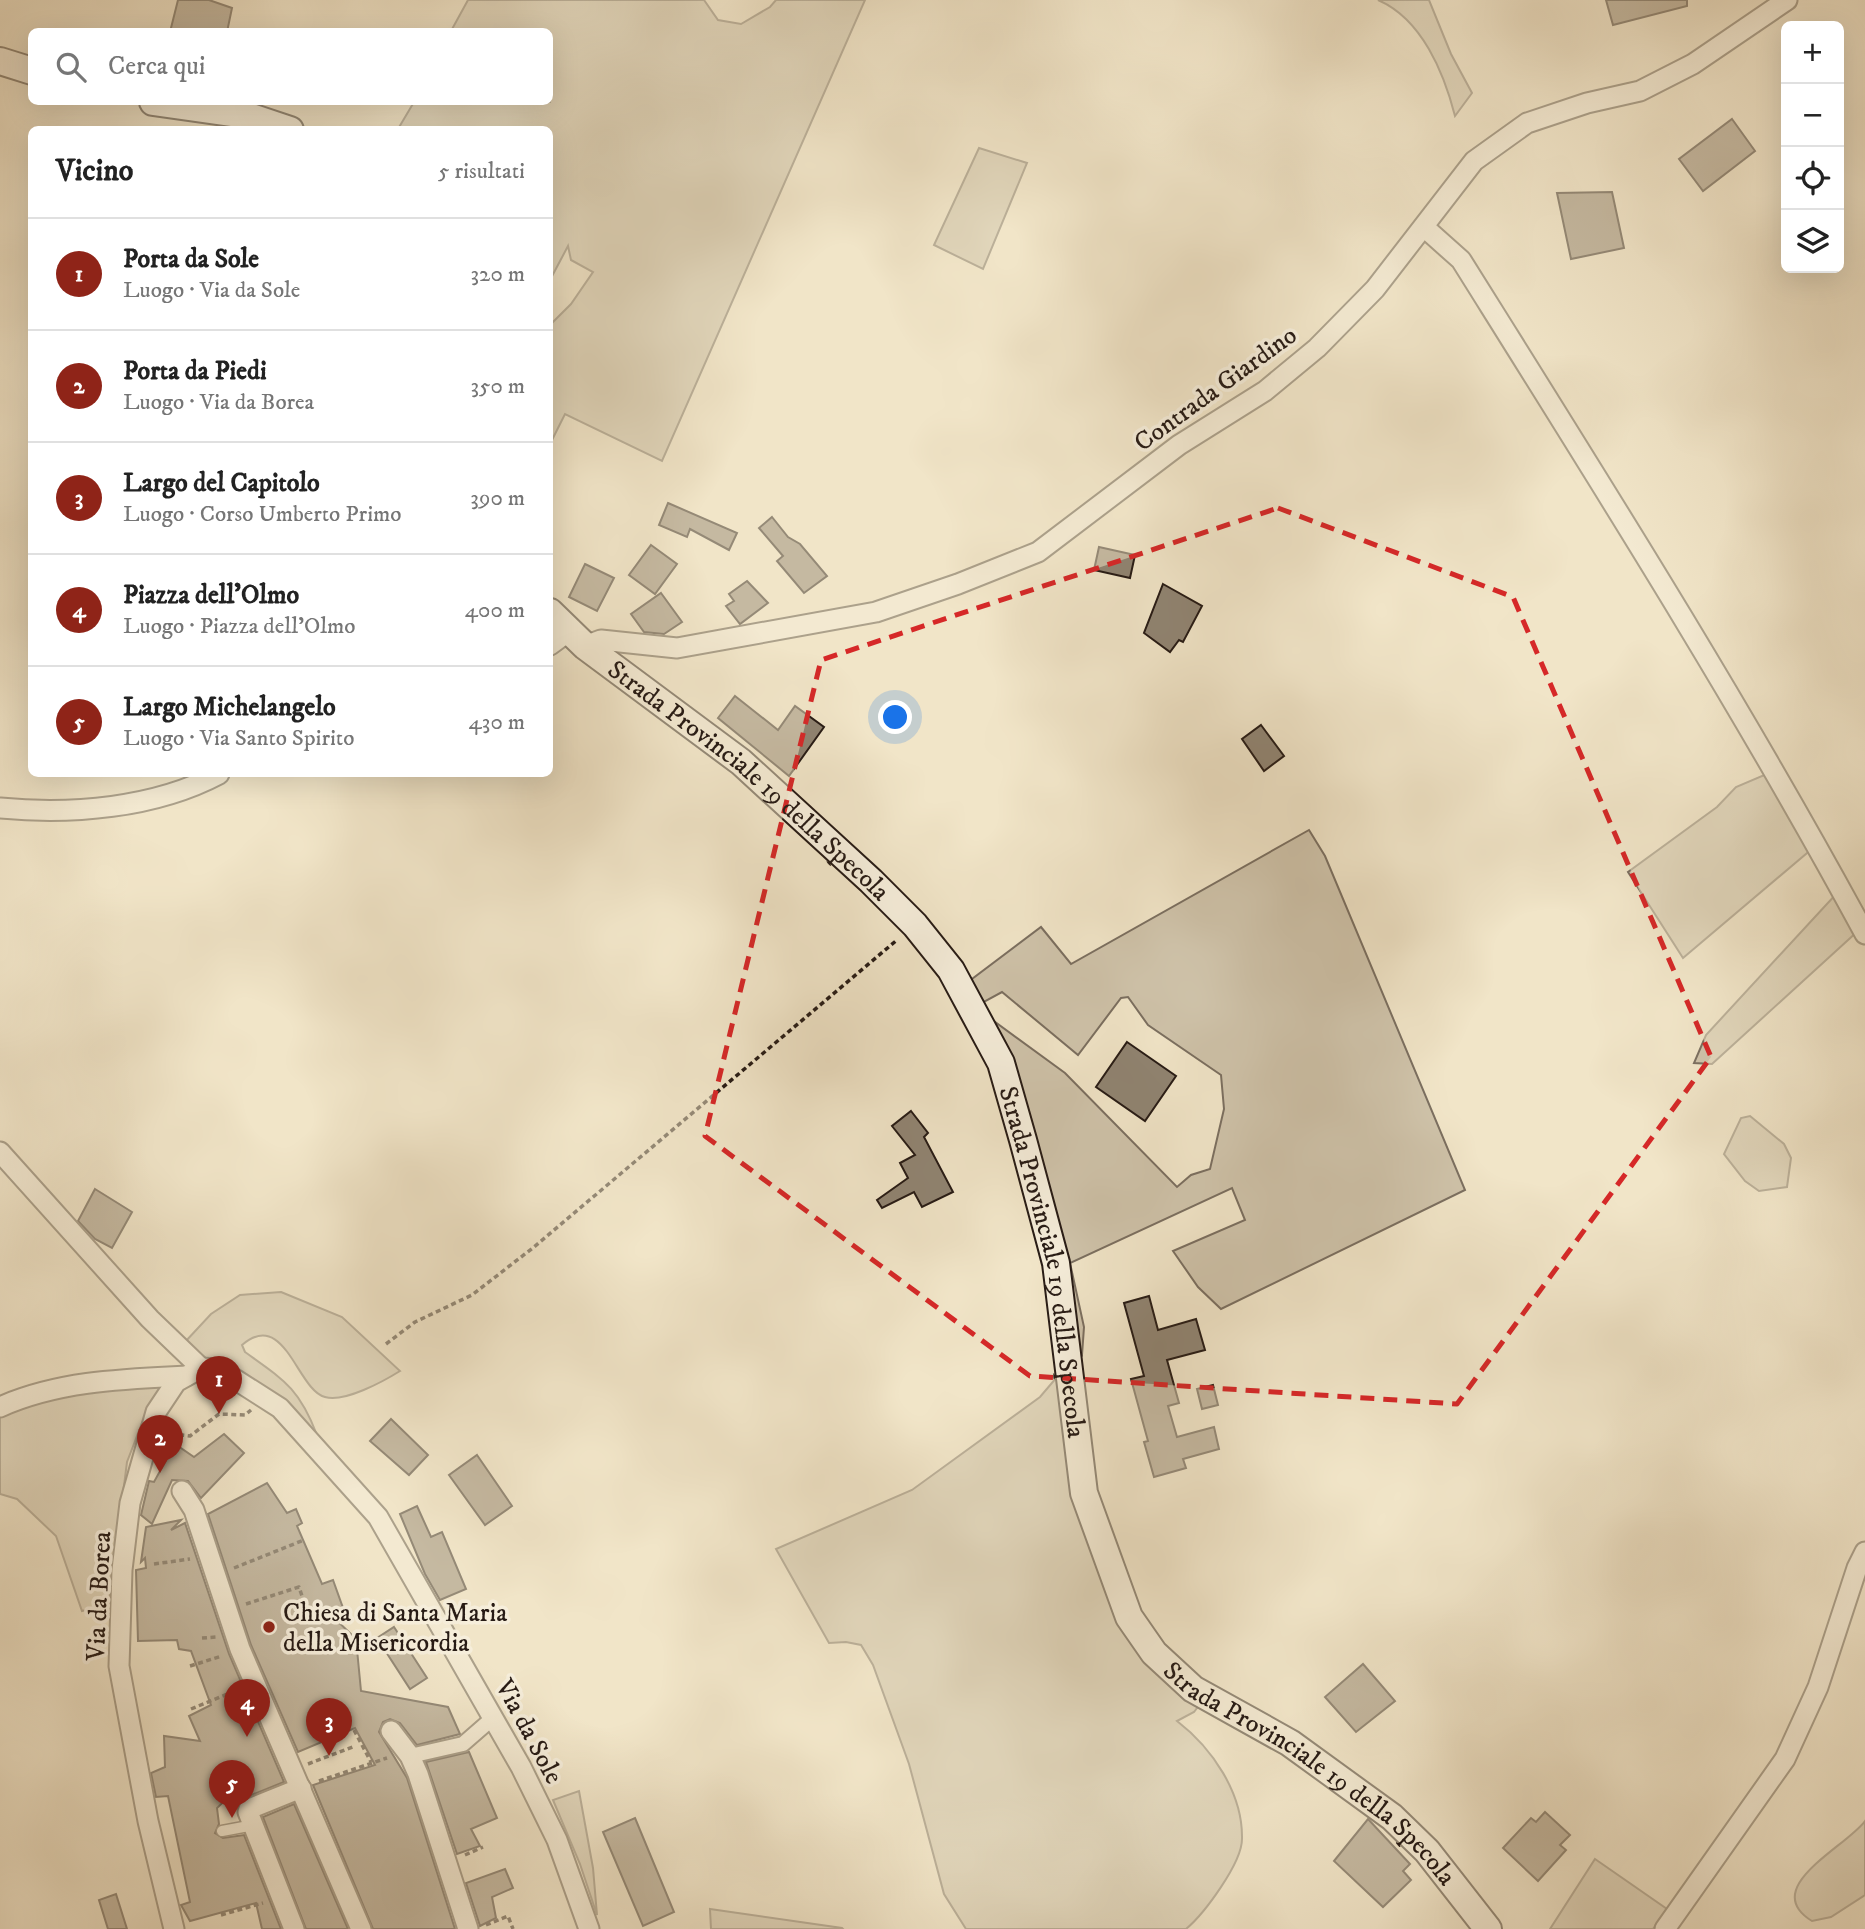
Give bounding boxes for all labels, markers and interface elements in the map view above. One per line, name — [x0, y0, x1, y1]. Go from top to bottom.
map controls — [1781, 21, 1844, 273]
button: + — [1781, 21, 1844, 84]
search box — [28, 28, 553, 105]
icon: search — [52, 48, 90, 86]
text: Cerca qui — [108, 50, 206, 83]
button: − — [1781, 84, 1844, 147]
button: locate — [1781, 147, 1844, 210]
text: Vicino — [56, 153, 133, 190]
text: 5 risultati — [438, 157, 525, 186]
button: layers — [1781, 210, 1844, 273]
text: Porta da Sole — [123, 243, 259, 276]
text: 1 — [75, 260, 83, 289]
text: 320 m — [471, 260, 525, 289]
text: Luogo · Via da Sole — [123, 276, 300, 305]
street label: Contrada Giardino — [1128, 319, 1304, 459]
text: Porta da Piedi — [123, 355, 267, 388]
text: 2 — [73, 372, 85, 401]
text: 350 m — [470, 372, 525, 401]
text: Luogo · Via da Borea — [123, 388, 314, 417]
text: Largo del Capitolo — [123, 467, 320, 500]
text: 3 — [75, 484, 83, 513]
text: 390 m — [470, 484, 525, 513]
text: Luogo · Corso Umberto Primo — [123, 500, 401, 529]
text: Piazza dell'Olmo — [123, 579, 299, 612]
text: 4 — [72, 596, 86, 625]
text: 400 m — [465, 596, 525, 625]
text: Luogo · Piazza dell'Olmo — [123, 612, 355, 641]
street label: Strada Provinciale 19 della Specola — [601, 654, 896, 908]
text: Largo Michelangelo — [123, 691, 336, 724]
your location — [878, 700, 912, 734]
text: 5 — [73, 708, 85, 737]
text: 430 m — [469, 708, 525, 737]
text: Luogo · Via Santo Spirito — [123, 724, 354, 753]
street label: Strada Provinciale 19 della Specola — [991, 1083, 1092, 1440]
pin: 1 — [196, 1356, 242, 1414]
pin: 2 — [137, 1415, 183, 1473]
street label: Via da Borea — [80, 1530, 119, 1663]
place label: Chiesa di Santa Maria della Misericordia — [283, 1597, 507, 1660]
marker: Chiesa di Santa Maria della Misericordia — [261, 1619, 277, 1635]
street label: Strada Provinciale 19 della Specola — [1156, 1655, 1463, 1893]
street label: Via da Sole — [487, 1673, 570, 1790]
pin: 4 — [224, 1679, 270, 1737]
pin: 3 — [306, 1698, 352, 1756]
pin: 5 — [209, 1760, 255, 1818]

